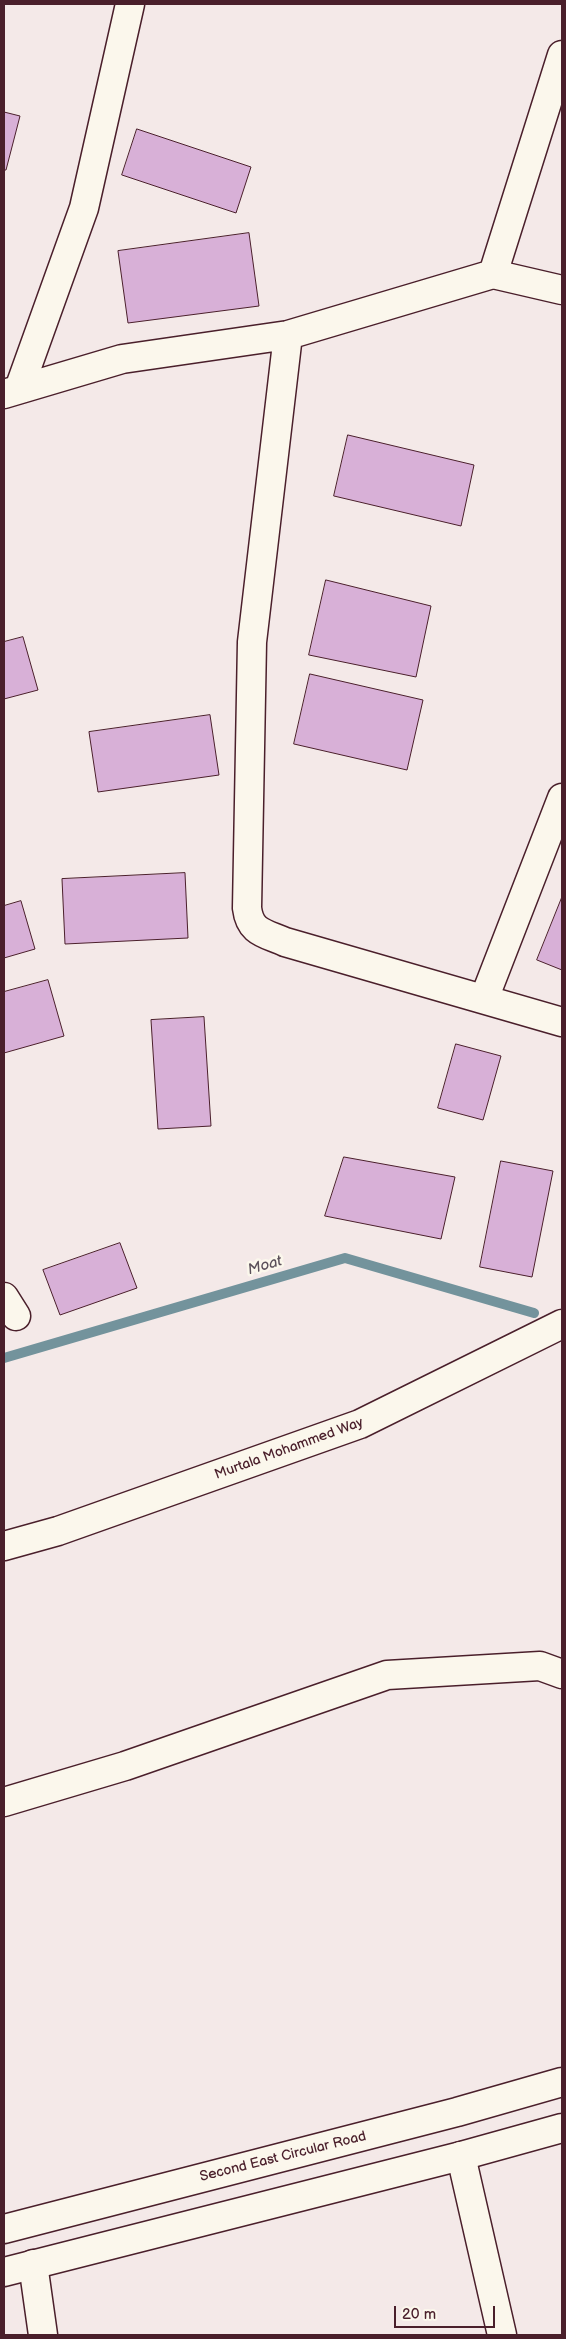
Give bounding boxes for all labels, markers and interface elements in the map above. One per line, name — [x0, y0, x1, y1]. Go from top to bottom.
water label: Moat — [246, 1253, 284, 1279]
street label: Murtala Mohammed Way — [212, 1414, 366, 1484]
street label: Second East Circular Road — [198, 2128, 368, 2186]
scale bar — [396, 2296, 497, 2328]
text: 20 m — [402, 2305, 436, 2324]

